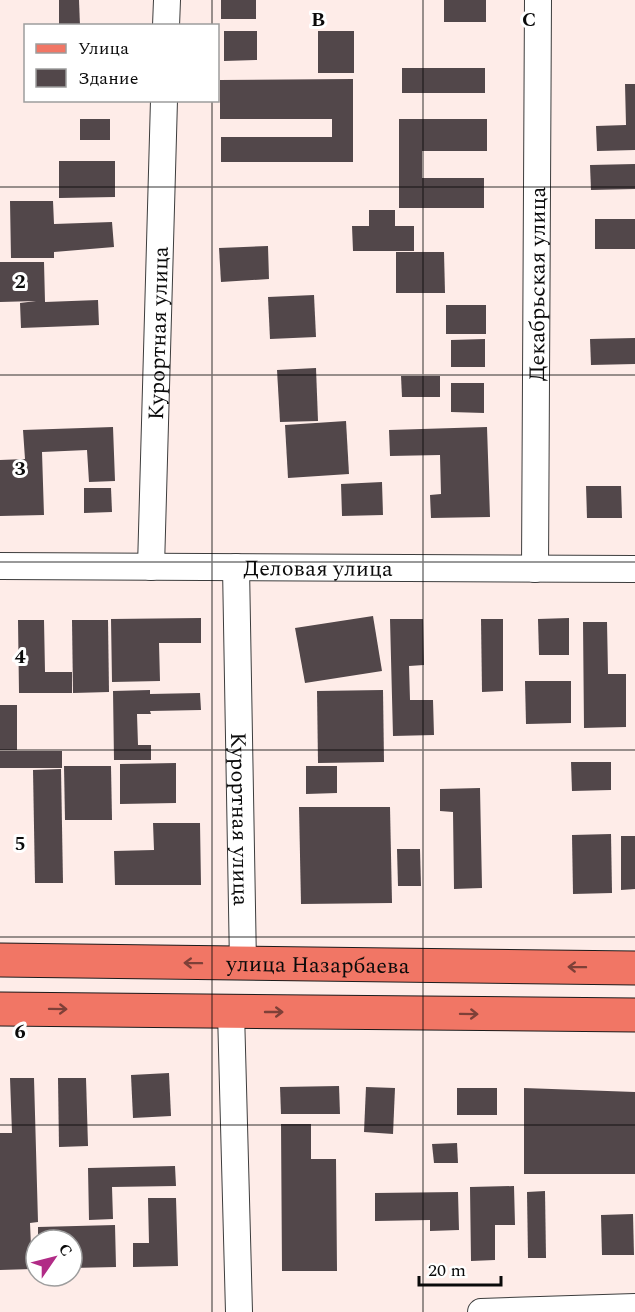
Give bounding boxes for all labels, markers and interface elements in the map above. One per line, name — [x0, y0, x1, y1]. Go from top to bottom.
text: B — [311, 5, 325, 35]
text: C — [522, 5, 536, 35]
legend — [24, 24, 219, 102]
text: Улица — [78, 35, 129, 62]
text: Здание — [78, 65, 138, 92]
street label: Декабрьская улица — [521, 186, 555, 381]
street label: Курортная улица — [140, 245, 178, 421]
text: 2 — [14, 267, 26, 297]
text: 3 — [14, 454, 26, 484]
street label: Деловая улица — [243, 552, 393, 586]
text: 4 — [14, 642, 26, 672]
street label: Курортная улица — [221, 732, 257, 906]
text: 5 — [14, 829, 26, 859]
street label: улица Назарбаева — [225, 948, 410, 983]
one-way arrow — [183, 957, 203, 969]
one-way arrow — [567, 961, 587, 973]
one-way arrow — [48, 1003, 68, 1015]
one-way arrow — [264, 1006, 284, 1018]
one-way arrow — [459, 1008, 479, 1020]
text: 6 — [14, 1017, 26, 1047]
north arrow — [24, 1228, 84, 1288]
text: С — [52, 1238, 79, 1262]
scale bar — [419, 1249, 502, 1287]
text: 20 m — [428, 1257, 466, 1284]

